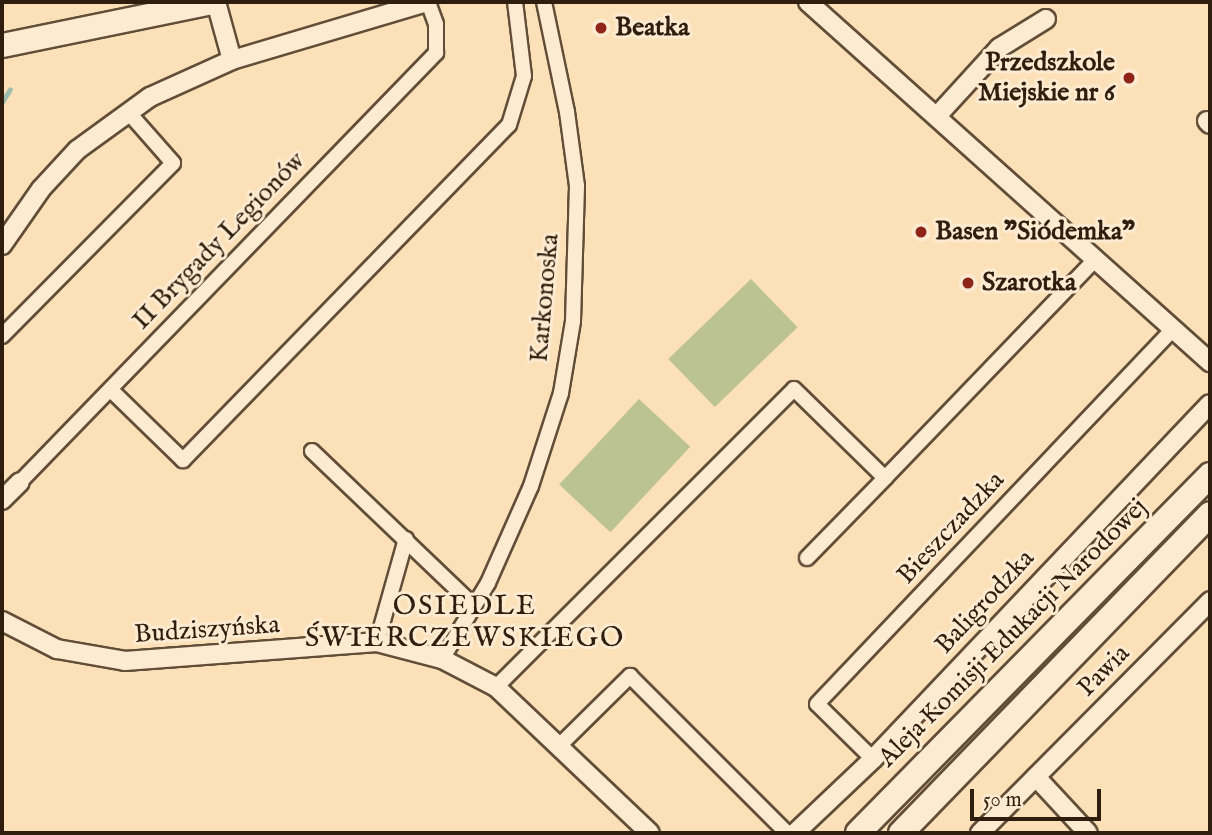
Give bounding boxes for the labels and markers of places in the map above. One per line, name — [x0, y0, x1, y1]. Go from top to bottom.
place label: Beatka — [615, 12, 689, 44]
marker: Beatka — [593, 20, 609, 36]
place label: Przedszkole Miejskie nr 6 — [978, 47, 1115, 108]
marker: Przedszkole Miejskie nr 6 — [1121, 70, 1137, 86]
place label: Basen "Siódemka" — [935, 216, 1135, 248]
marker: Basen "Siódemka" — [913, 224, 929, 240]
place label: Szarotka — [982, 267, 1076, 299]
marker: Szarotka — [960, 275, 976, 291]

